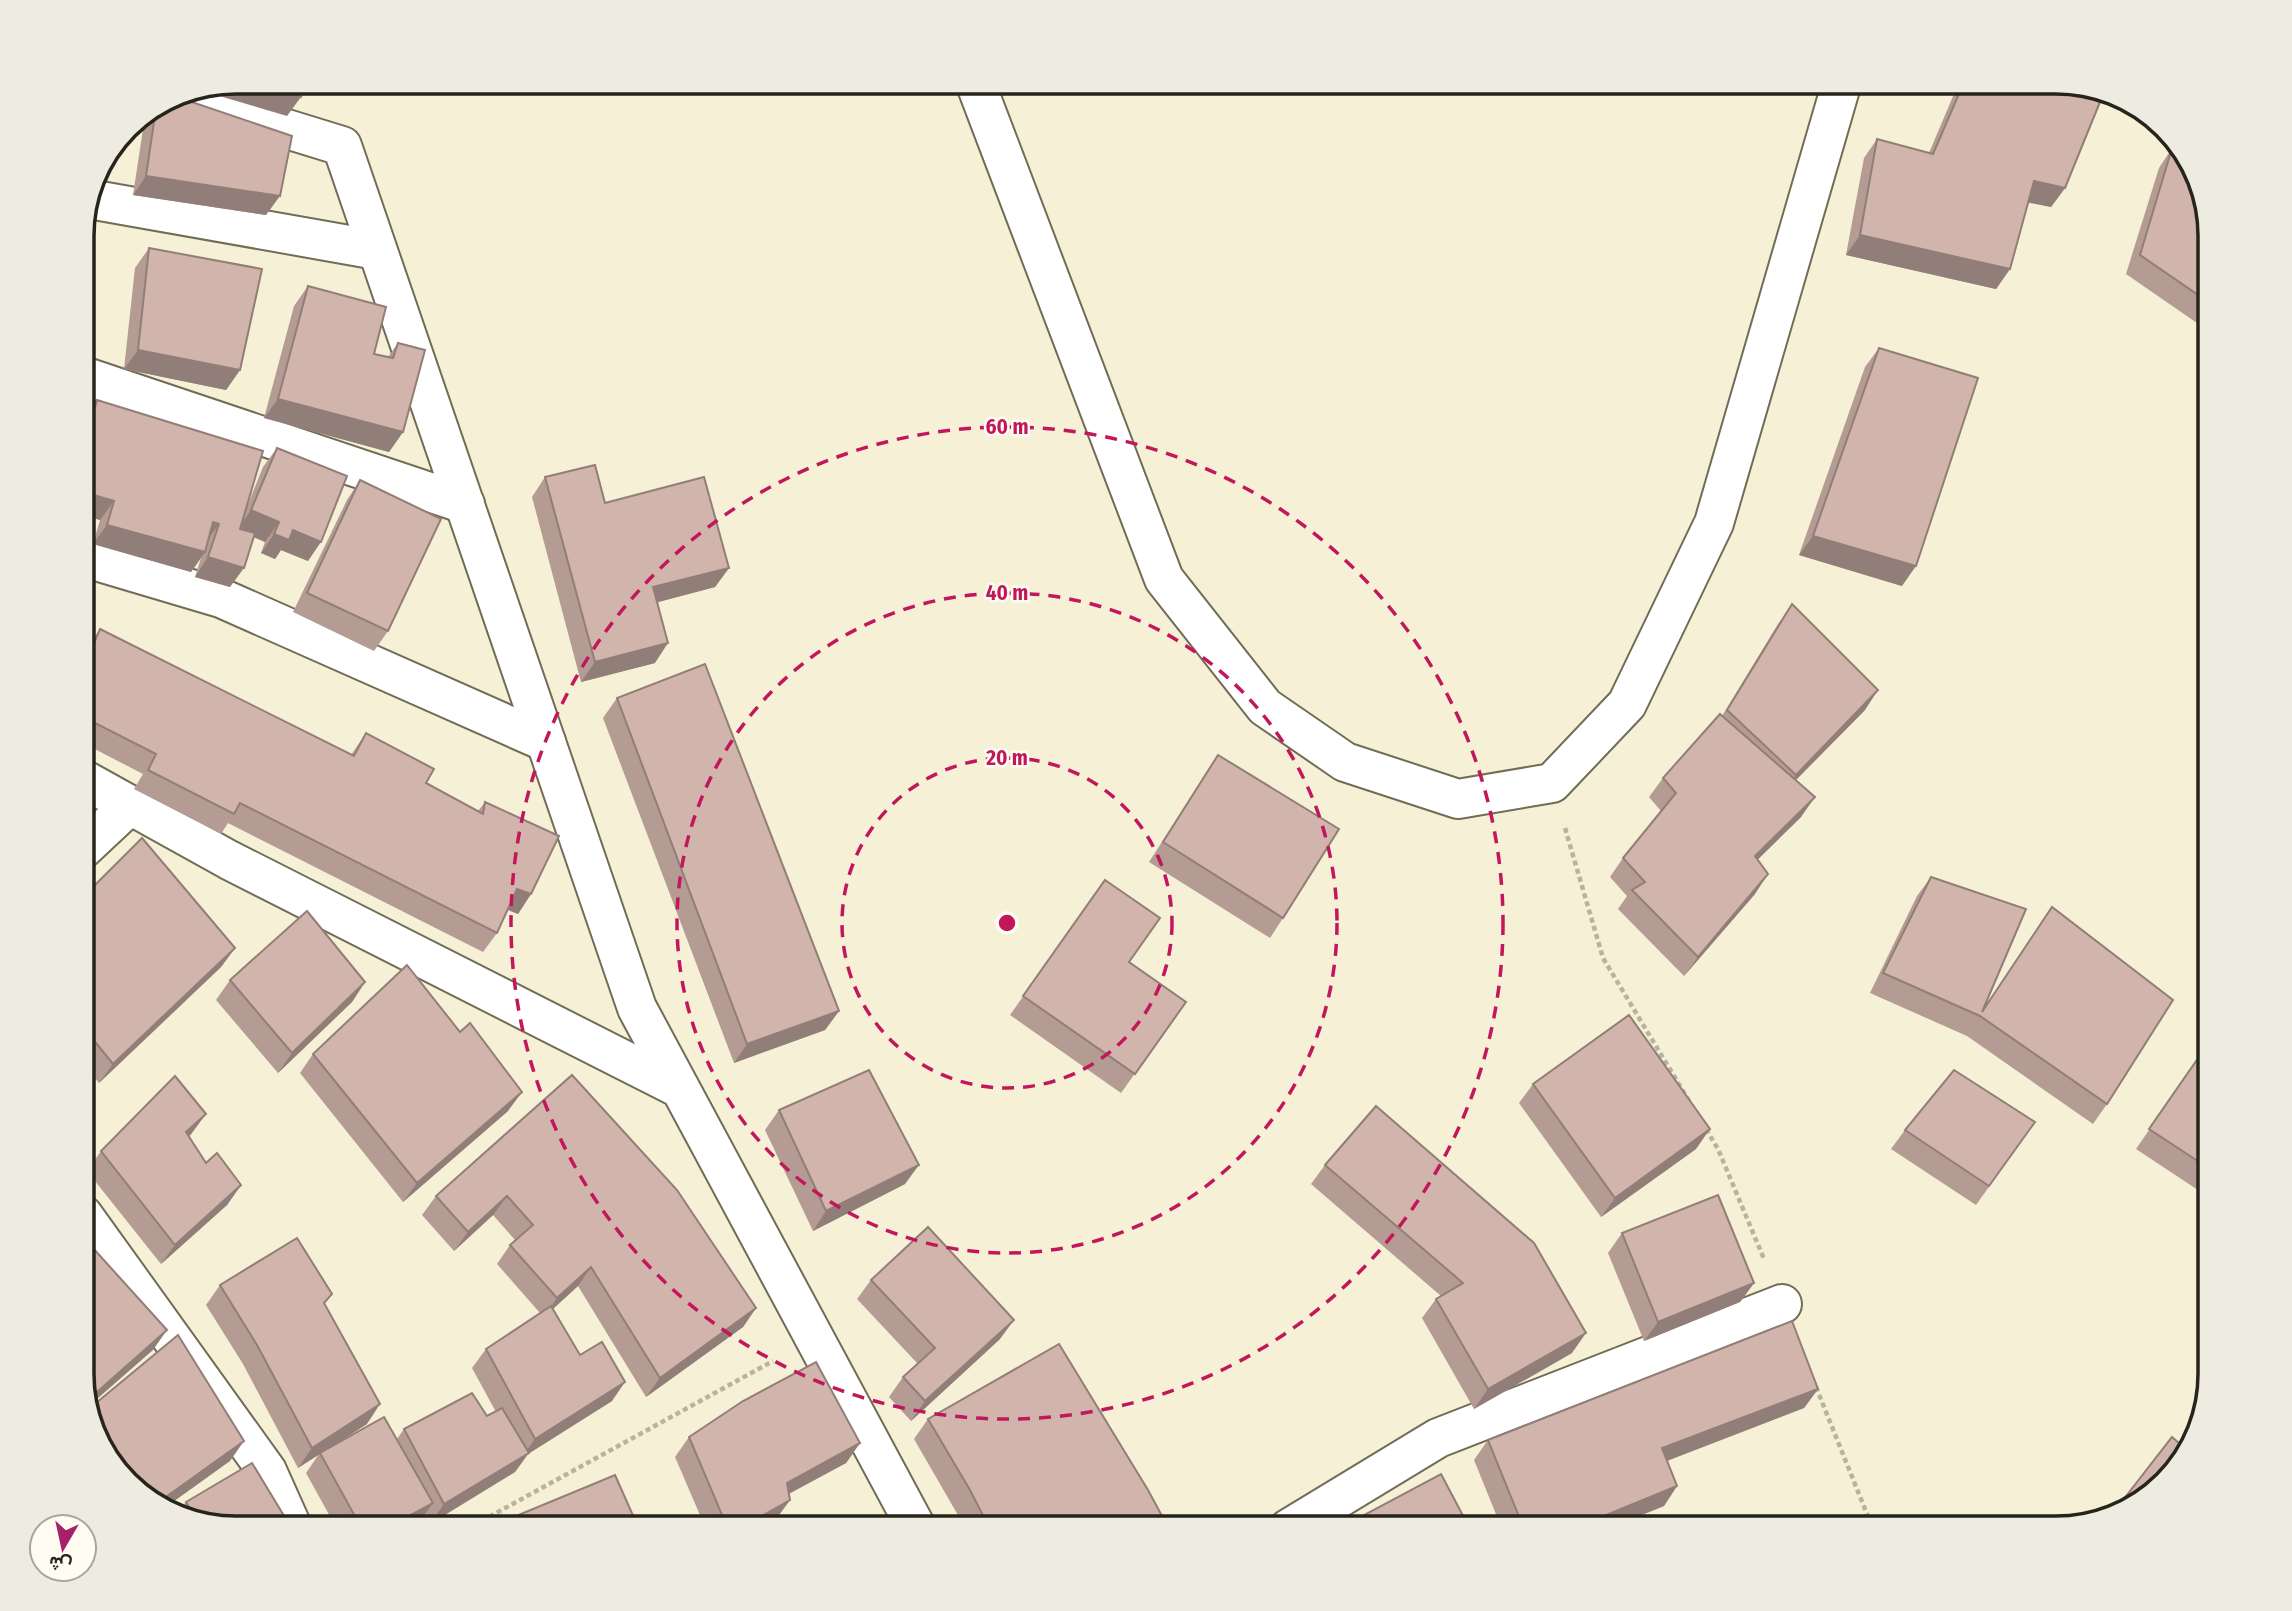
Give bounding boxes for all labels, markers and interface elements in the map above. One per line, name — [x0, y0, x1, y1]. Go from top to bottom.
text: 60 m — [986, 414, 1028, 440]
text: 40 m — [986, 580, 1028, 606]
text: 20 m — [985, 745, 1028, 771]
centre of rings — [995, 911, 1019, 935]
north arrow — [28, 1513, 98, 1583]
text: ش — [47, 1551, 73, 1577]

